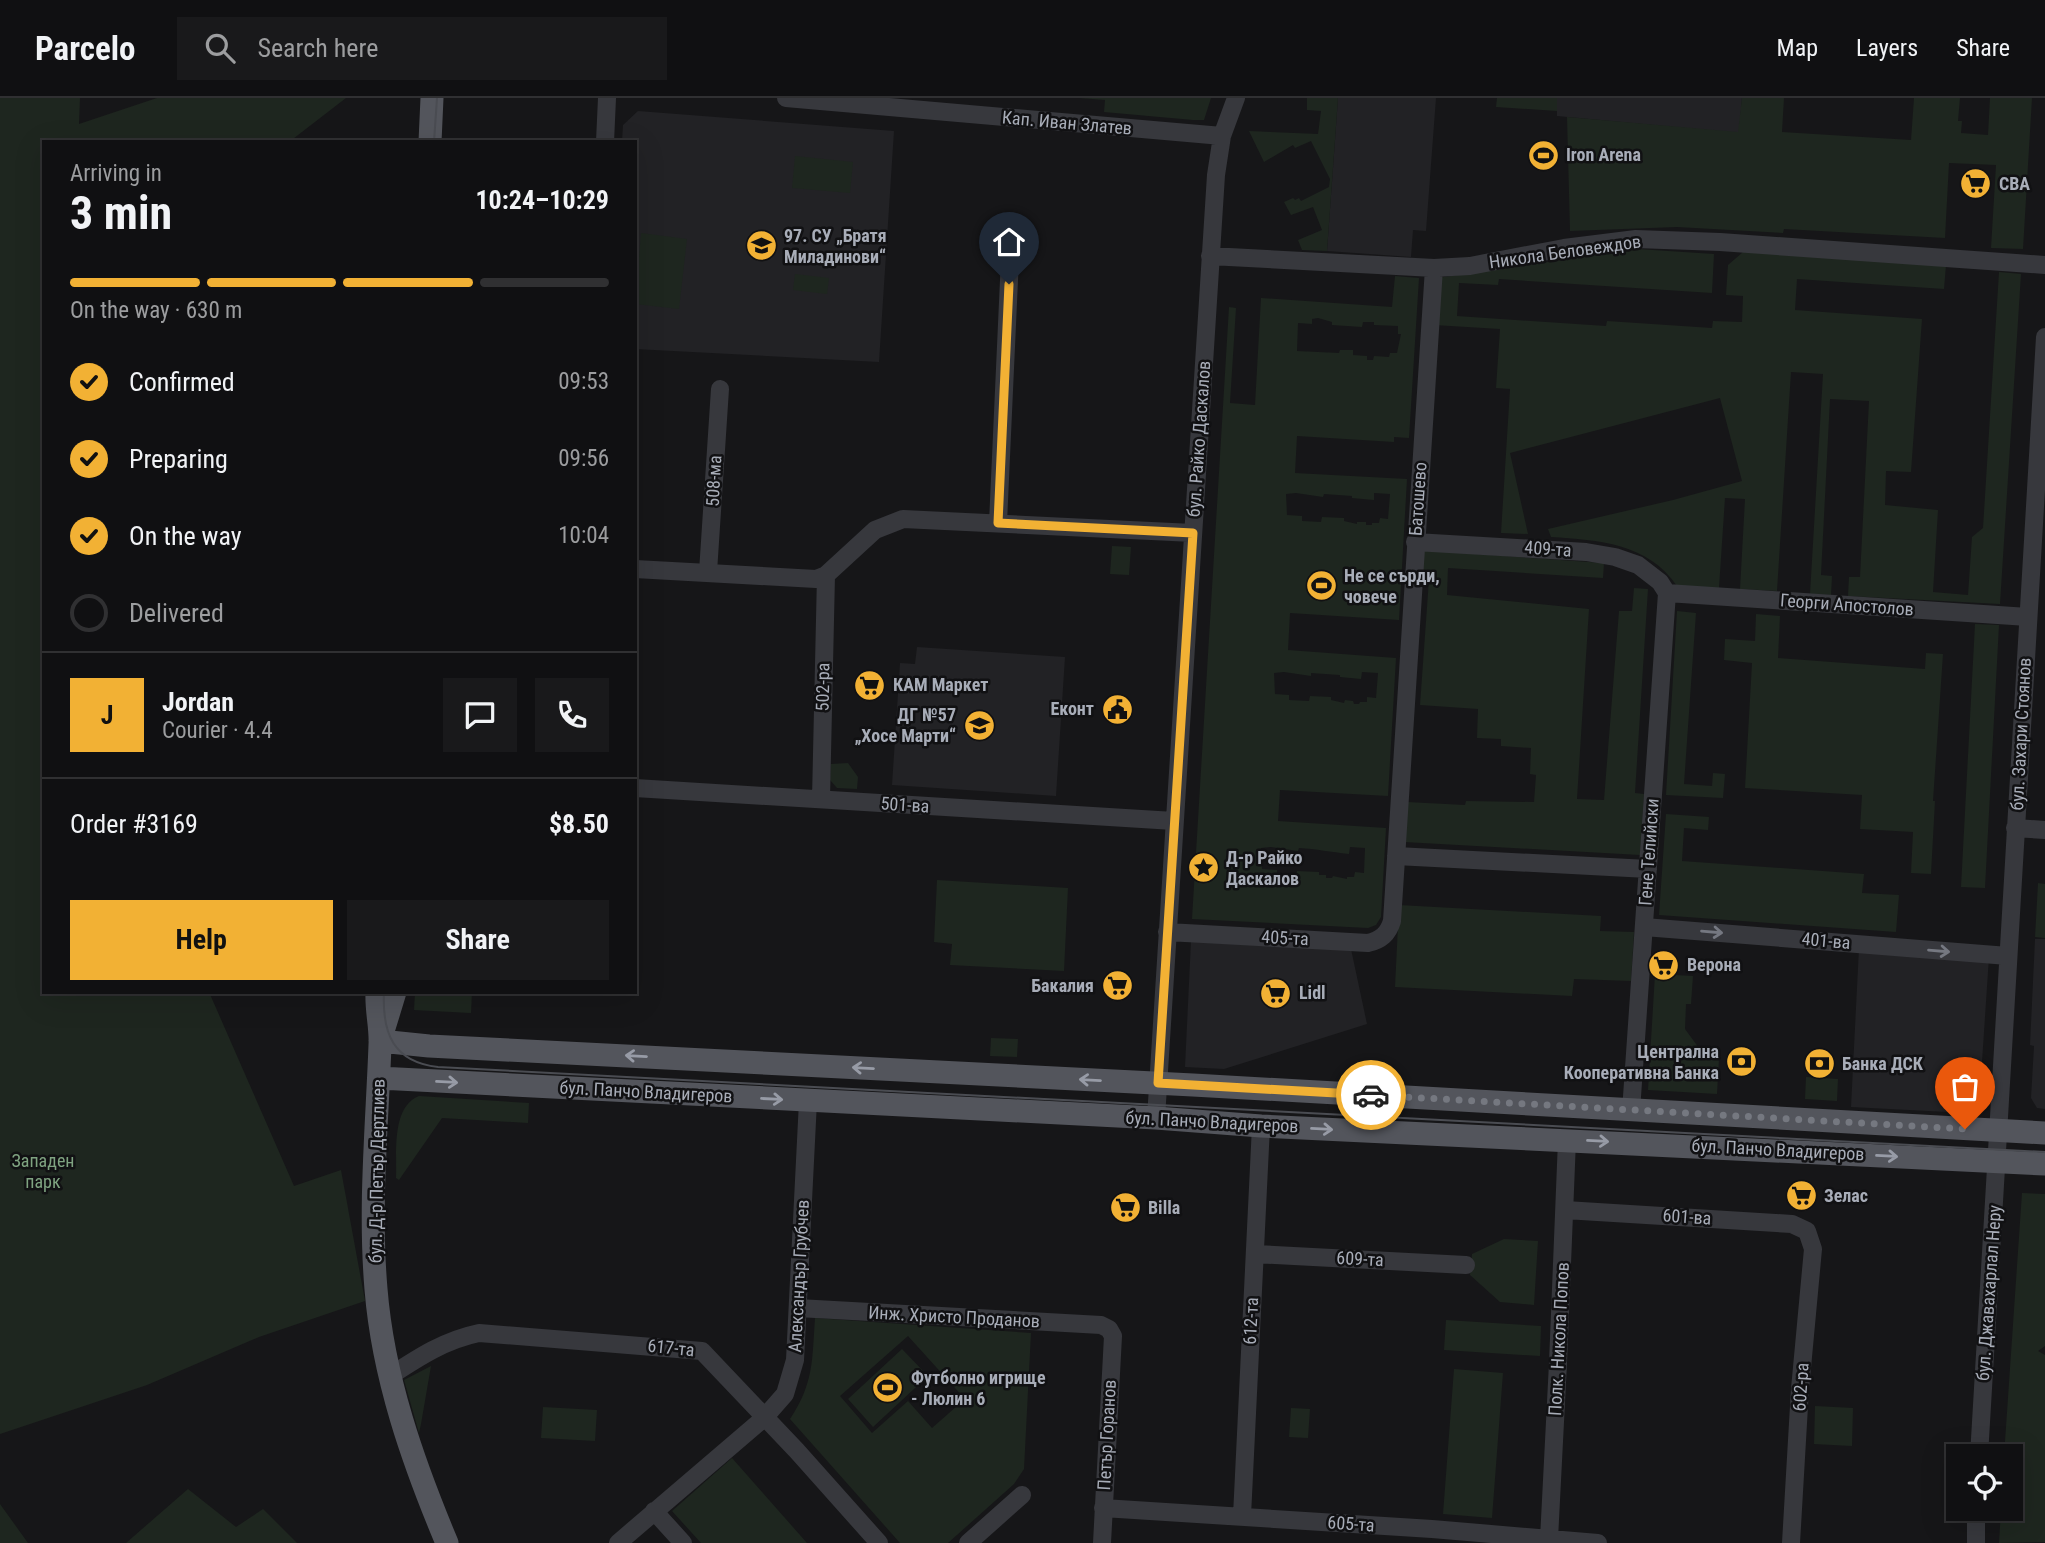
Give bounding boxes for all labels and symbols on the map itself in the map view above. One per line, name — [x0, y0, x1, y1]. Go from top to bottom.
street label: Кап. Иван Златев — [1001, 106, 1133, 139]
sports icon: Iron Arena — [1526, 138, 1560, 172]
place label: Iron Arena — [1566, 144, 1641, 165]
supermarket icon: CBA — [1959, 167, 1993, 201]
place label: CBA — [1999, 173, 2030, 194]
pin — [979, 212, 1039, 284]
place label: 97. СУ „Братя Миладинови“ — [784, 225, 887, 267]
school or university icon: 97. СУ „Братя Миладинови“ — [744, 229, 778, 263]
street label: Никола Беловеждов — [1488, 230, 1642, 273]
street label: бул. Райко Даскалов — [1183, 360, 1214, 518]
street label: 508-ма — [702, 455, 725, 507]
street label: Батошево — [1404, 461, 1431, 537]
street label: 409-та — [1524, 536, 1572, 561]
place label: Не се сърди, човече — [1344, 565, 1440, 607]
sports icon: Не се сърди, човече — [1304, 569, 1338, 603]
street label: Георги Апостолов — [1780, 589, 1915, 620]
street label: бул. Захари Стоянов — [2006, 657, 2035, 811]
street label: 502-ра — [812, 662, 833, 711]
supermarket icon: КАМ Маркет — [853, 668, 887, 702]
place label: КАМ Маркет — [893, 674, 988, 695]
public building icon: Еконт — [1100, 692, 1134, 726]
place label: Еконт — [1050, 698, 1094, 719]
place label: ДГ №57 „Хосе Марти“ — [854, 704, 956, 746]
school or university icon: ДГ №57 „Хосе Марти“ — [962, 708, 996, 742]
street label: 501-ва — [880, 792, 930, 817]
street label: Гене Телийски — [1634, 798, 1663, 906]
place label: Д-р Райко Даскалов — [1226, 847, 1303, 889]
place icon: Д-р Райко Даскалов — [1186, 851, 1220, 885]
street label: 405-та — [1261, 926, 1309, 949]
one-way arrow — [1700, 926, 1723, 939]
street label: 401-ва — [1801, 928, 1851, 953]
one-way arrow — [1927, 945, 1949, 958]
supermarket icon: Верона — [1647, 948, 1681, 982]
place label: Верона — [1687, 954, 1741, 975]
supermarket icon: Бакалия — [1100, 969, 1134, 1003]
place label: Бакалия — [1031, 975, 1094, 996]
supermarket icon: Lidl — [1259, 976, 1293, 1010]
place label: Lidl — [1299, 982, 1326, 1003]
place label: Централна Кооперативна Банка — [1564, 1041, 1719, 1083]
bank icon: Централна Кооперативна Банка — [1725, 1045, 1759, 1079]
bank icon: Банка ДСК — [1802, 1047, 1836, 1081]
one-way arrow — [624, 1049, 647, 1062]
place label: Банка ДСК — [1842, 1053, 1924, 1074]
pin — [1935, 1057, 1995, 1129]
courier — [1336, 1060, 1406, 1130]
one-way arrow — [852, 1061, 875, 1074]
one-way arrow — [1079, 1073, 1102, 1086]
one-way arrow — [435, 1075, 458, 1088]
street label: бул. Панчо Владигеров — [559, 1076, 733, 1107]
street label: бул. Д-р Петър Дертлиев — [364, 1079, 389, 1263]
one-way arrow — [760, 1092, 783, 1105]
street label: бул. Панчо Владигеров — [1125, 1106, 1299, 1137]
one-way arrow — [1310, 1122, 1333, 1135]
street label: бул. Панчо Владигеров — [1691, 1134, 1865, 1165]
one-way arrow — [1586, 1135, 1609, 1148]
park label: Западен парк — [12, 1150, 74, 1192]
one-way arrow — [1875, 1150, 1898, 1163]
supermarket icon: Зелас — [1784, 1179, 1818, 1213]
place label: Зелас — [1824, 1185, 1868, 1206]
supermarket icon: Billa — [1108, 1191, 1142, 1225]
place label: Billa — [1148, 1197, 1180, 1218]
street label: Александър Грубчев — [784, 1199, 813, 1353]
street label: 601-ва — [1662, 1204, 1712, 1229]
street label: бул. Джавахарлал Неру — [1972, 1204, 2005, 1382]
street label: 609-та — [1336, 1247, 1384, 1270]
street label: Полк. Никола Попов — [1544, 1262, 1573, 1416]
street label: 612-та — [1239, 1297, 1262, 1345]
street label: Инж. Христо Проданов — [868, 1302, 1040, 1331]
street label: 617-та — [646, 1335, 696, 1360]
street label: 602-ра — [1788, 1362, 1813, 1412]
place label: Футболно игрище - Люлин 6 — [911, 1367, 1046, 1409]
sports icon: Футболно игрище - Люлин 6 — [871, 1371, 905, 1405]
street label: Петър Горанов — [1093, 1379, 1120, 1491]
street label: 605-та — [1327, 1511, 1375, 1536]

